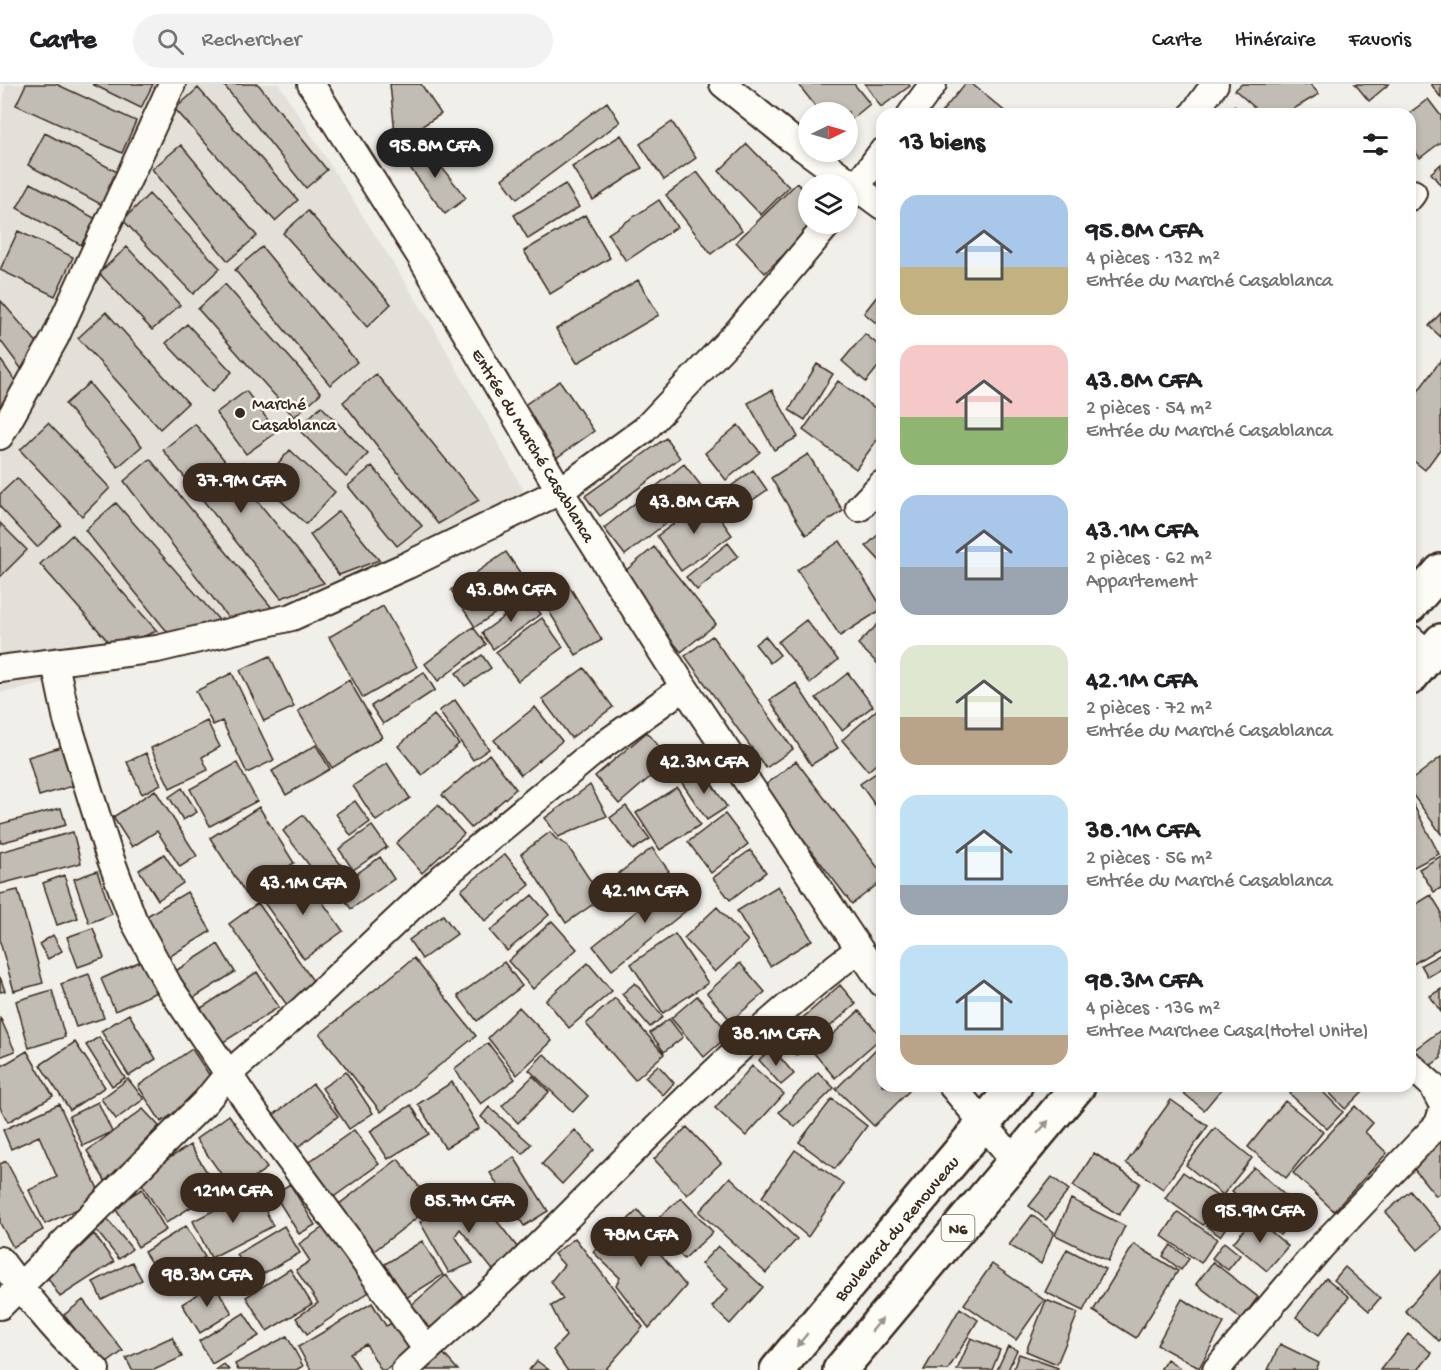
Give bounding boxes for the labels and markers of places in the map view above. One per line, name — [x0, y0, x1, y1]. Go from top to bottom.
pin: 95.8M CFA — [366, 128, 504, 179]
place label: Marché Casablanca — [252, 395, 337, 437]
marker: Marché Casablanca — [233, 406, 247, 420]
pin: 37.9M CFA — [172, 463, 310, 514]
pin: 43.8M CFA — [625, 484, 763, 535]
pin: 43.8M CFA — [442, 572, 580, 623]
pin: 42.3M CFA — [635, 744, 773, 795]
pin: 43.1M CFA — [234, 865, 372, 916]
pin: 42.1M CFA — [576, 873, 714, 924]
pin: 38.1M CFA — [707, 1016, 845, 1067]
pin: 121M CFA — [171, 1173, 295, 1224]
pin: 85.7M CFA — [400, 1183, 538, 1234]
pin: 95.9M CFA — [1191, 1193, 1329, 1244]
pin: 78M CFA — [586, 1217, 696, 1268]
pin: 98.3M CFA — [138, 1257, 276, 1308]

